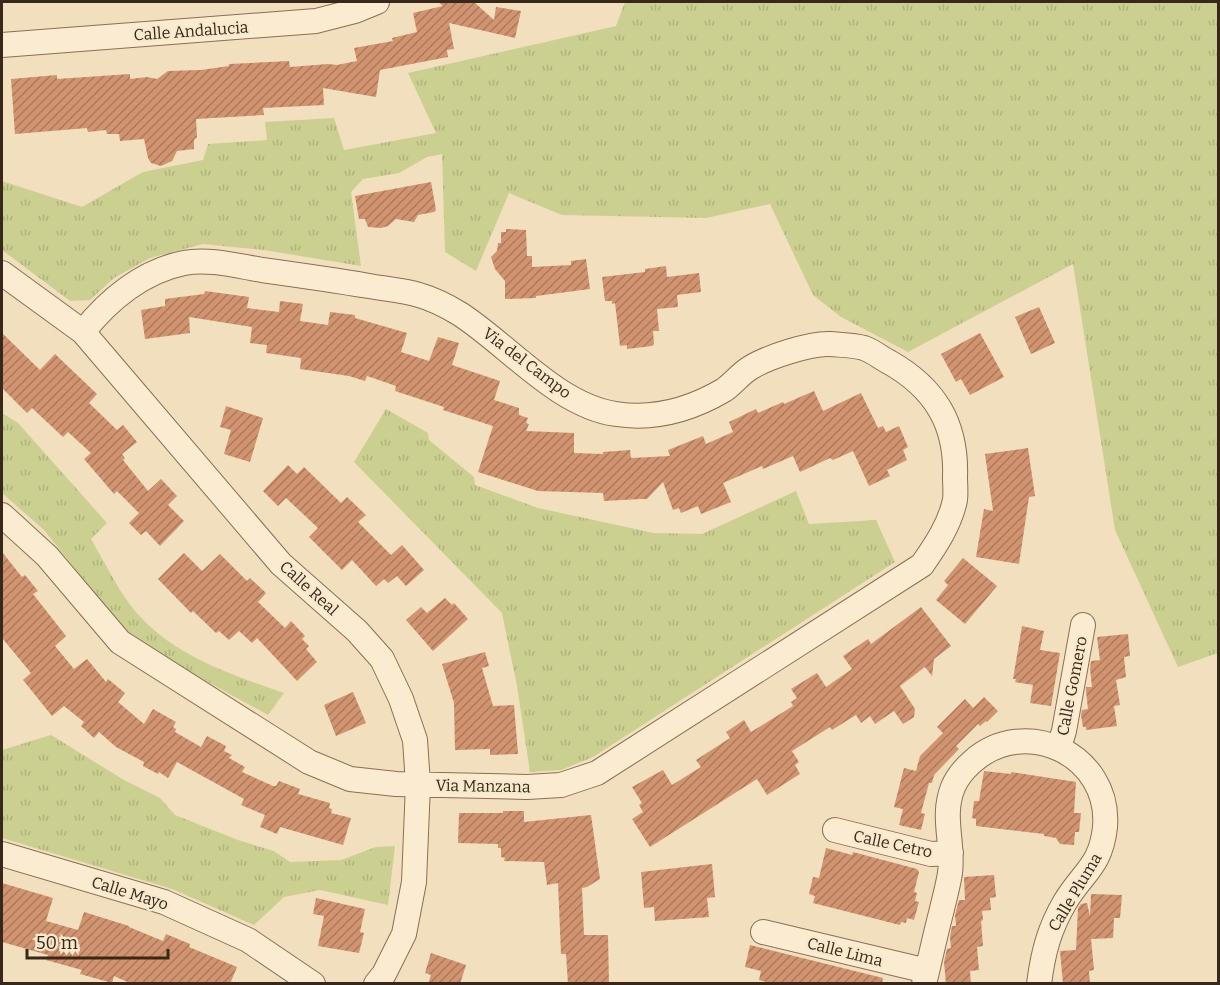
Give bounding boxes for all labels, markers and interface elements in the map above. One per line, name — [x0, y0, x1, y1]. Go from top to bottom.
street label: Calle Andalucia — [133, 17, 249, 44]
street label: Via del Campo — [479, 324, 575, 402]
street label: Calle Real — [276, 557, 342, 619]
street label: Calle Gomero — [1053, 635, 1091, 737]
street label: Via Manzana — [435, 776, 531, 796]
street label: Calle Cetro — [852, 826, 934, 862]
street label: Calle Pluma — [1044, 849, 1106, 935]
street label: Calle Mayo — [89, 872, 171, 914]
scale bar — [27, 922, 168, 960]
text: 50 m — [36, 932, 78, 954]
street label: Calle Lima — [805, 933, 885, 971]

